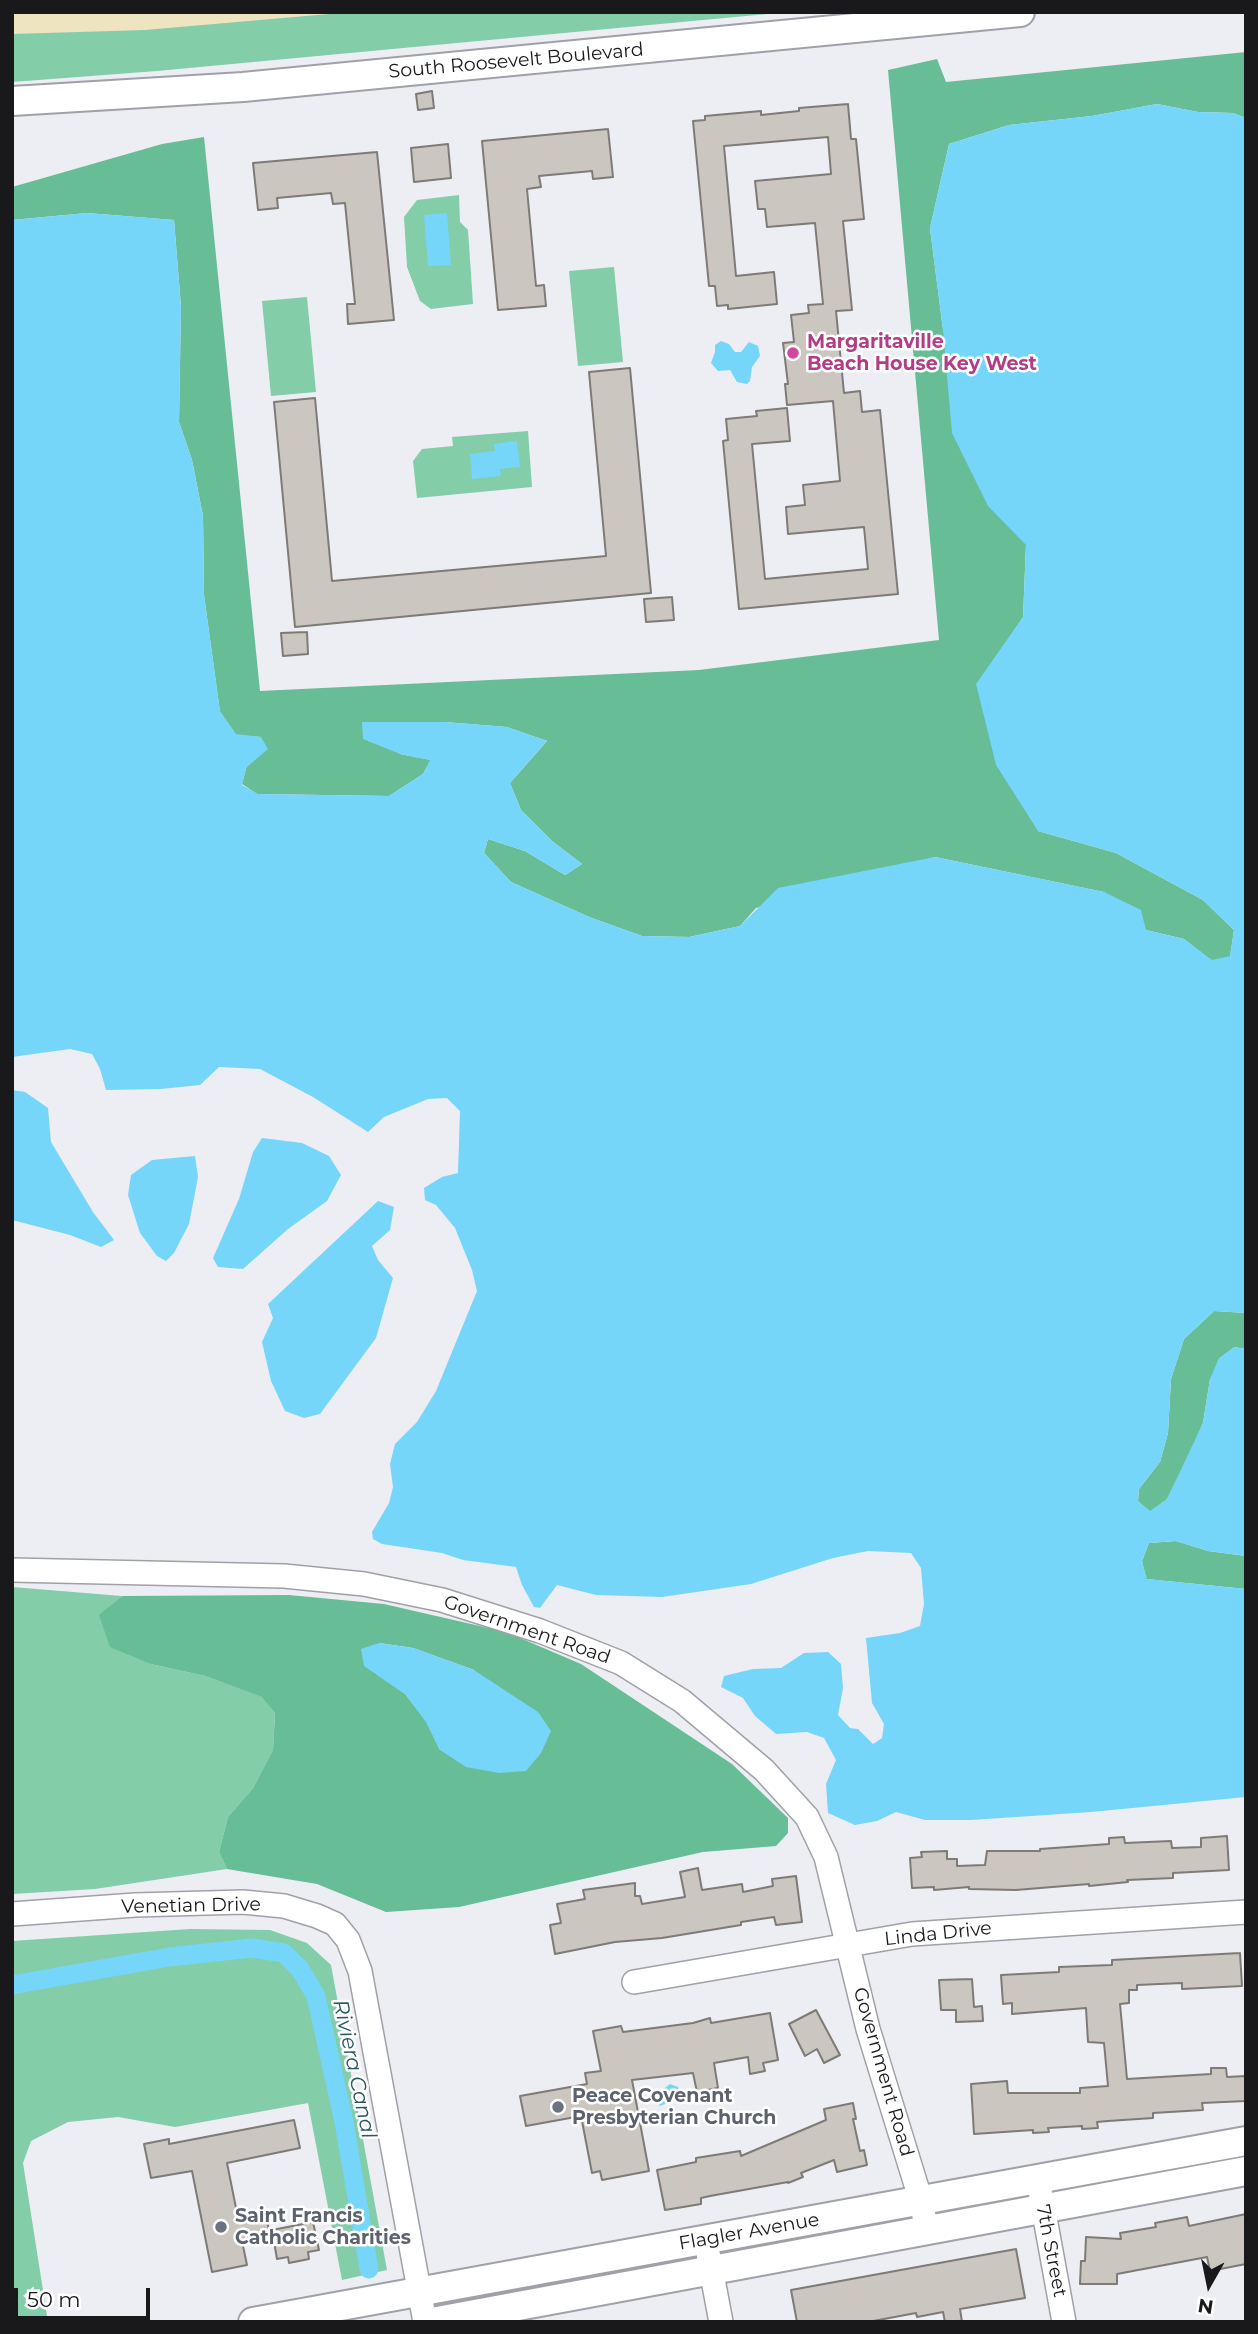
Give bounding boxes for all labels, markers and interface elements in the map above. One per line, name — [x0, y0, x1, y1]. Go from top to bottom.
street label: South Roosevelt Boulevard — [388, 38, 644, 84]
place label: Margaritaville Beach House Key West — [807, 331, 1037, 375]
marker: Margaritaville Beach House Key West — [785, 345, 801, 361]
street label: Government Road — [441, 1591, 613, 1669]
street label: Venetian Drive — [121, 1893, 261, 1919]
street label: Linda Drive — [883, 1917, 993, 1951]
street label: Government Road — [848, 1985, 918, 2159]
water label: Riviera Canal — [327, 1997, 381, 2141]
place label: Peace Covenant Presbyterian Church — [572, 2085, 776, 2129]
marker: Peace Covenant Presbyterian Church — [550, 2099, 566, 2115]
street label: 7th Street — [1031, 2203, 1071, 2299]
place label: Saint Francis Catholic Charities — [235, 2205, 411, 2249]
street label: Flagler Avenue — [677, 2208, 821, 2256]
marker: Saint Francis Catholic Charities — [213, 2219, 229, 2235]
north arrow — [1174, 2250, 1244, 2320]
scale bar — [18, 2274, 154, 2318]
text: 50 m — [27, 2287, 81, 2312]
text: N — [1196, 2294, 1215, 2319]

